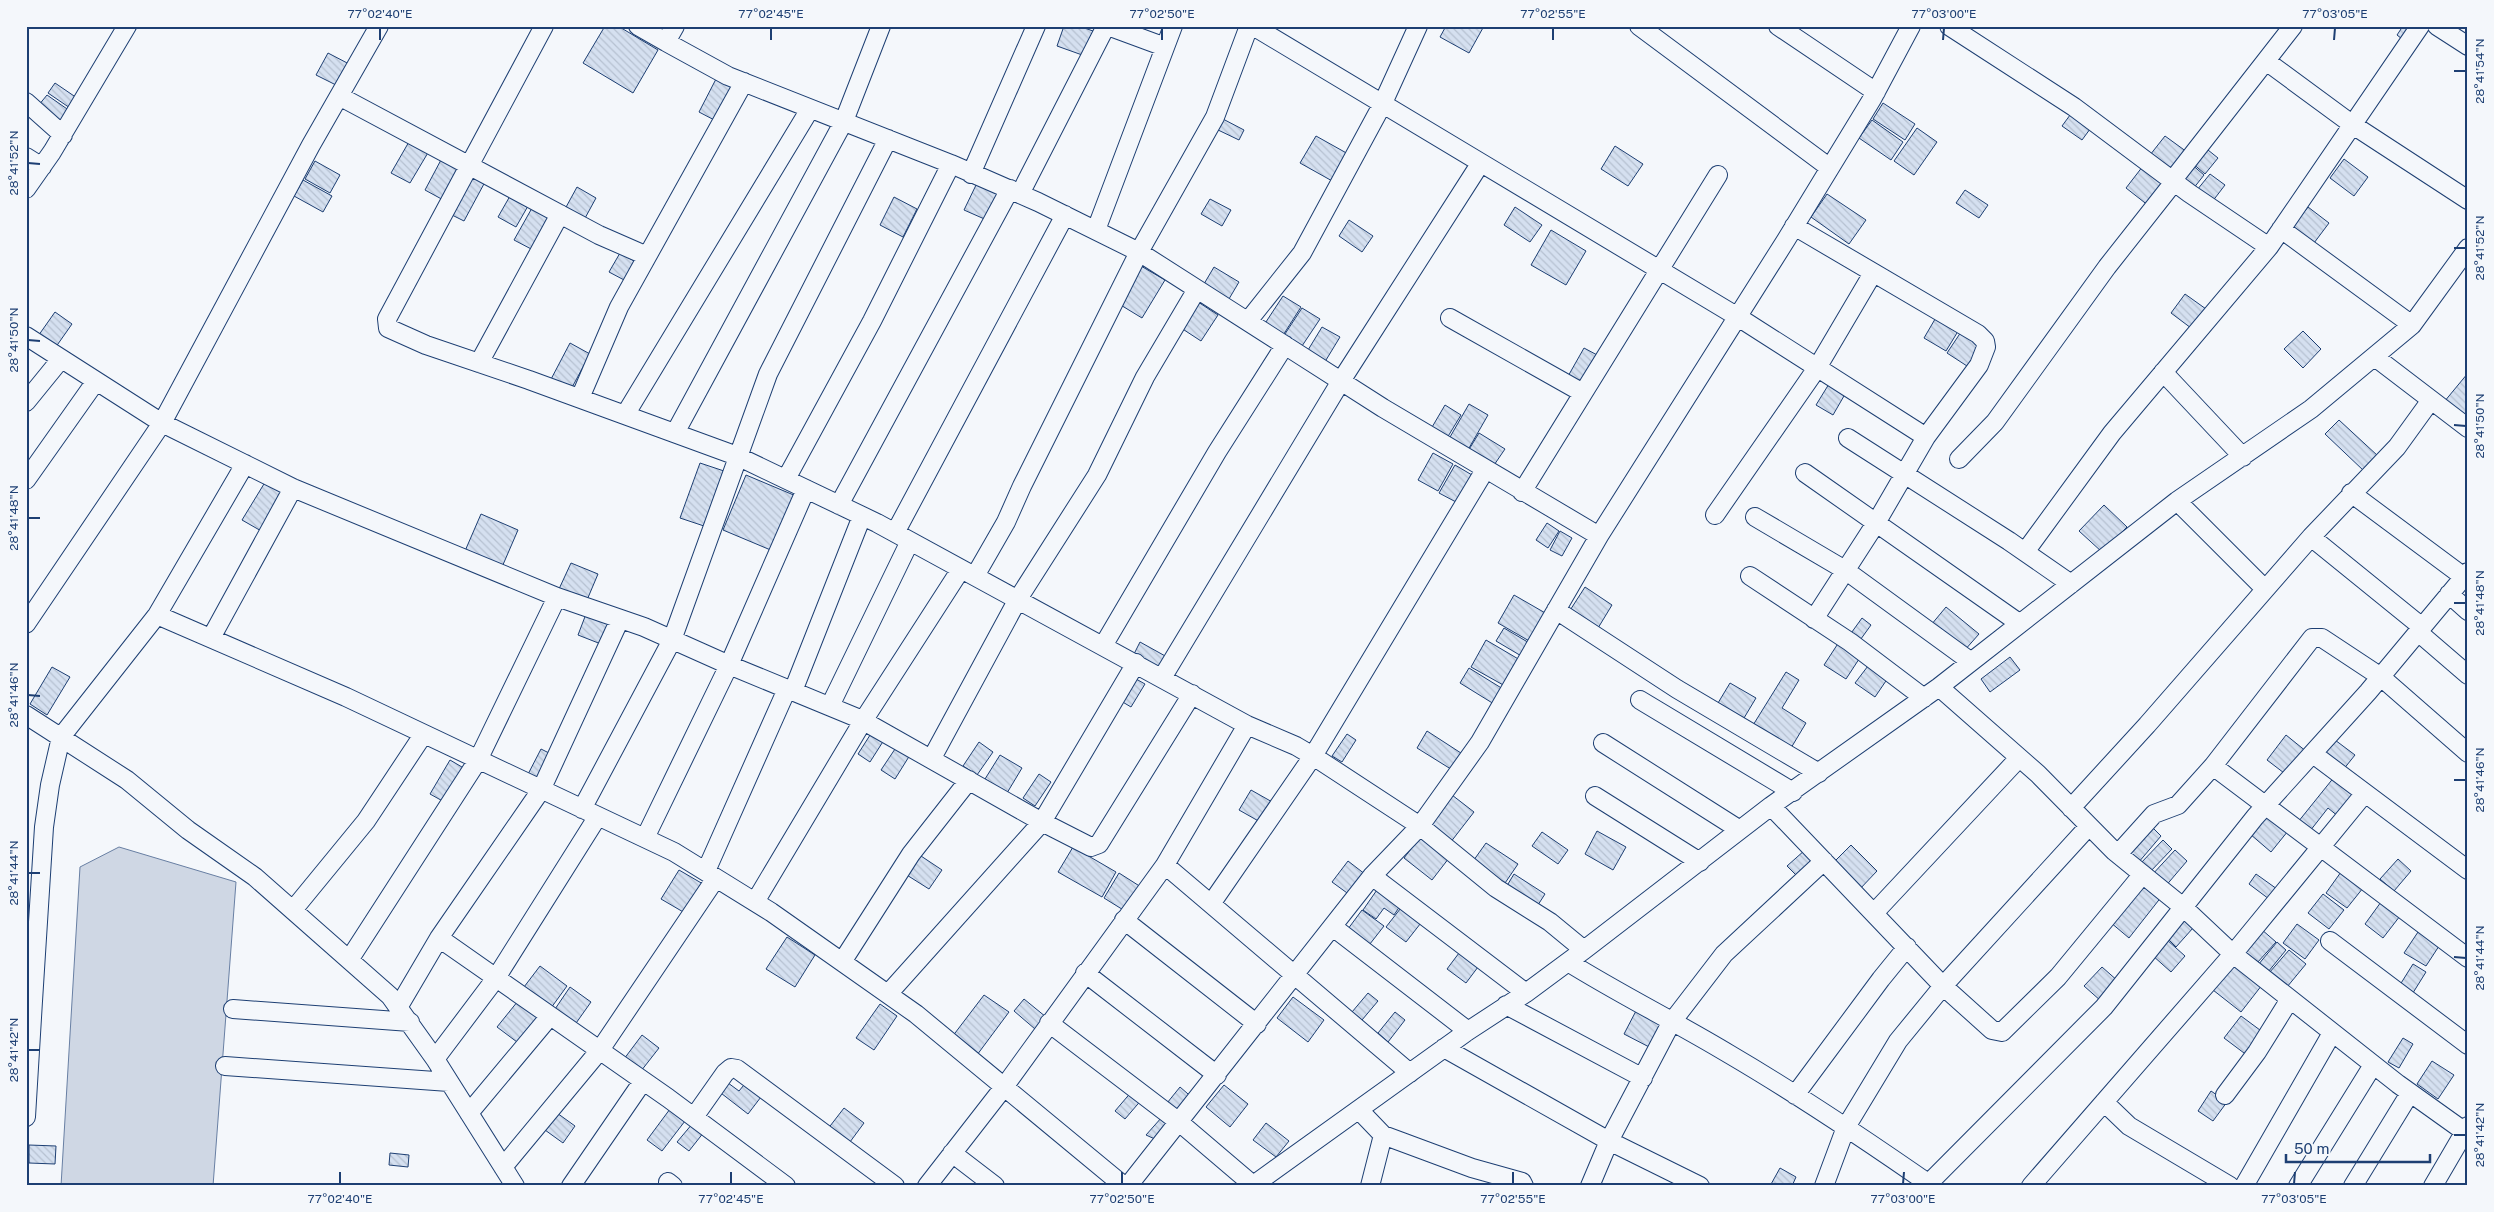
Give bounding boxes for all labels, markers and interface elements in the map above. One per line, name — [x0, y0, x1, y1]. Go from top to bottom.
text: 77°02'40"E — [347, 7, 413, 21]
text: 77°02'45"E — [738, 7, 804, 21]
text: 77°02'50"E — [1129, 7, 1195, 21]
text: 77°02'55"E — [1520, 7, 1586, 21]
text: 77°03'00"E — [1911, 7, 1977, 21]
text: 77°03'05"E — [2302, 7, 2368, 21]
text: 28°41'54"N — [2473, 38, 2487, 104]
text: 28°41'52"N — [7, 131, 21, 195]
text: 28°41'52"N — [2473, 216, 2487, 280]
text: 28°41'50"N — [7, 307, 21, 373]
text: 28°41'50"N — [2473, 393, 2487, 459]
text: 28°41'48"N — [7, 485, 21, 551]
text: 28°41'48"N — [2473, 570, 2487, 636]
text: 28°41'46"N — [7, 662, 21, 728]
text: 28°41'46"N — [2473, 747, 2487, 813]
text: 28°41'44"N — [7, 840, 21, 906]
text: 28°41'44"N — [2473, 925, 2487, 991]
text: 28°41'42"N — [7, 1018, 21, 1082]
text: 28°41'42"N — [2473, 1103, 2487, 1167]
scale bar — [2286, 1132, 2430, 1164]
text: 50 m — [2294, 1140, 2329, 1157]
text: 77°02'40"E — [307, 1192, 373, 1206]
text: 77°02'45"E — [698, 1192, 764, 1206]
text: 77°02'50"E — [1089, 1192, 1155, 1206]
text: 77°02'55"E — [1480, 1192, 1546, 1206]
text: 77°03'00"E — [1870, 1192, 1936, 1206]
text: 77°03'05"E — [2261, 1192, 2327, 1206]

